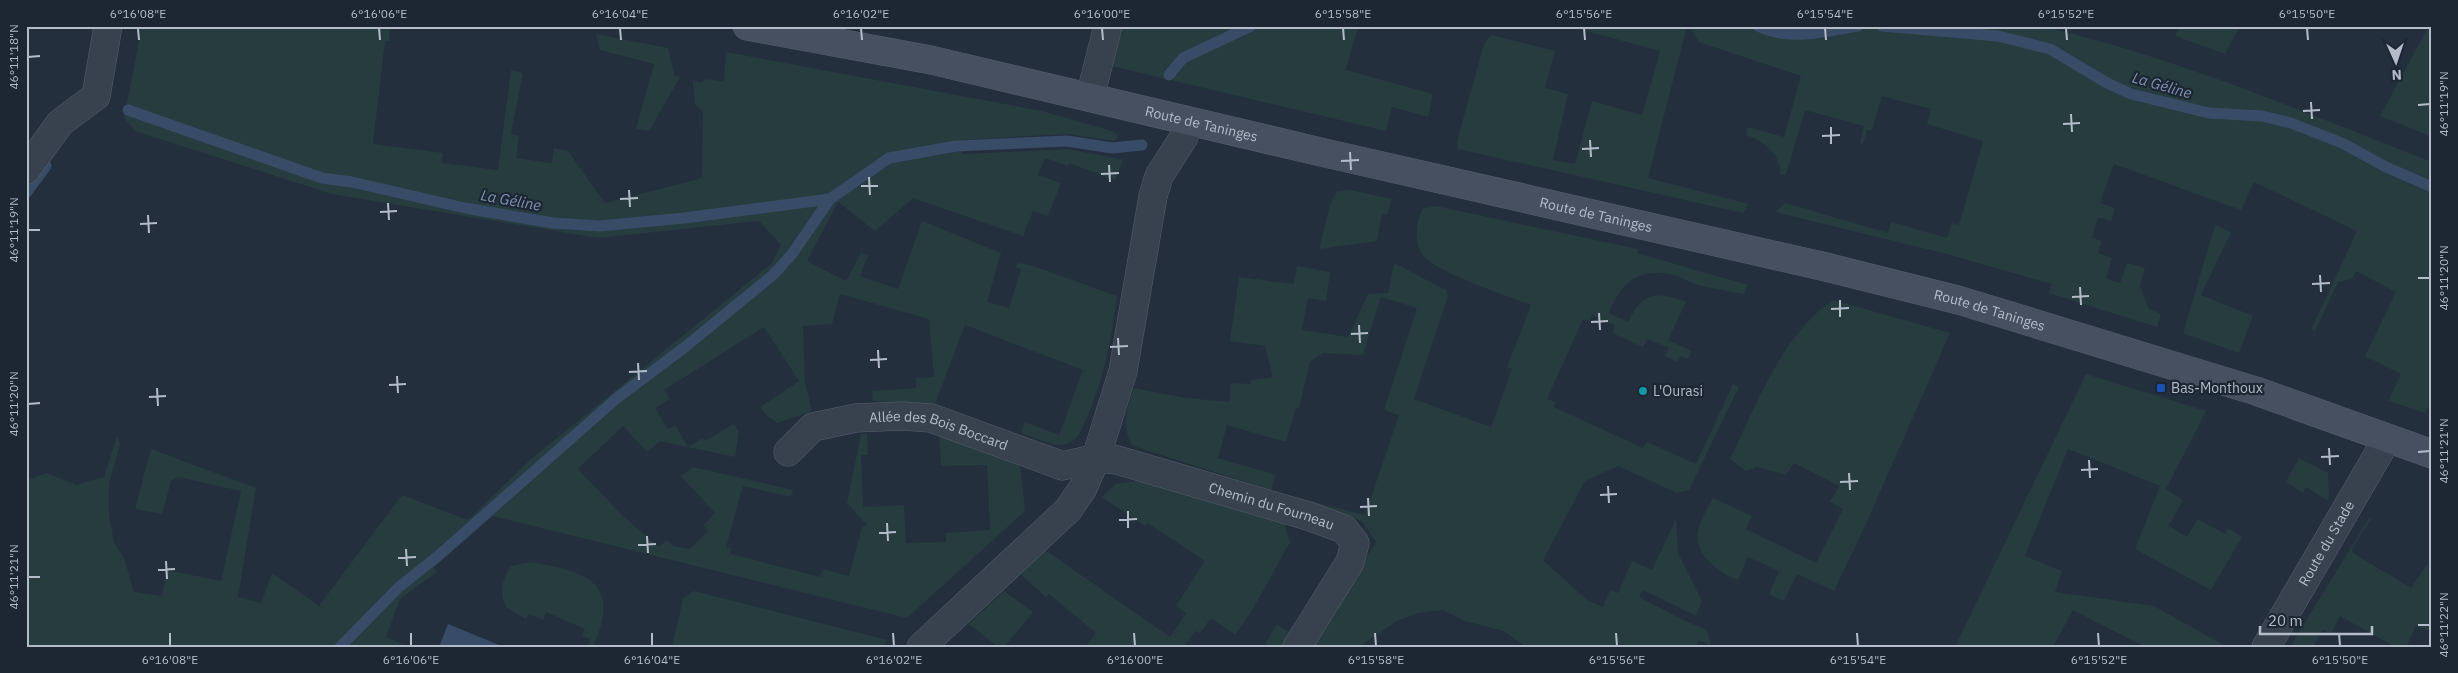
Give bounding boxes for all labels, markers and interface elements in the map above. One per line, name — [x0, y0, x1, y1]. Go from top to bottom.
text: 6°16'08"E — [110, 6, 166, 21]
text: 6°16'06"E — [351, 6, 407, 21]
text: 6°16'04"E — [592, 6, 648, 21]
text: 6°16'02"E — [833, 6, 889, 21]
text: 6°16'00"E — [1074, 6, 1130, 21]
text: 6°15'58"E — [1315, 6, 1371, 21]
text: 6°15'56"E — [1556, 6, 1612, 21]
text: 6°15'54"E — [1797, 6, 1853, 21]
text: 6°15'52"E — [2038, 6, 2094, 21]
text: 6°15'50"E — [2279, 6, 2335, 21]
text: 46°11'18"N — [6, 24, 21, 90]
north arrow — [2370, 38, 2420, 88]
text: N — [2391, 66, 2402, 84]
water label: La Géline — [2130, 67, 2194, 103]
text: 46°11'19"N — [2436, 71, 2451, 137]
street label: Route de Taninges — [1143, 102, 1260, 146]
water label: La Géline — [479, 185, 543, 215]
street label: Route de Taninges — [1538, 193, 1654, 236]
text: 46°11'19"N — [6, 197, 21, 263]
text: 46°11'20"N — [2436, 245, 2451, 311]
street label: Route de Taninges — [1932, 285, 2048, 335]
text: 46°11'20"N — [6, 371, 21, 437]
place label: Bas-Monthoux — [2171, 379, 2263, 397]
place label: L'Ourasi — [1653, 382, 1703, 400]
marker: Bas-Monthoux — [2155, 382, 2167, 394]
marker: L'Ourasi — [1637, 385, 1649, 397]
street label: Allée des Bois Boccard — [869, 407, 1011, 454]
text: 46°11'21"N — [2436, 418, 2451, 484]
street label: Chemin du Fourneau — [1207, 478, 1337, 534]
street label: Route du Stade — [2294, 497, 2358, 589]
text: 46°11'21"N — [6, 544, 21, 610]
text: 46°11'22"N — [2436, 592, 2451, 658]
scale bar — [2260, 603, 2373, 635]
text: 20 m — [2268, 611, 2303, 630]
text: 6°16'08"E — [142, 652, 198, 667]
text: 6°16'06"E — [383, 652, 439, 667]
text: 6°16'04"E — [624, 652, 680, 667]
text: 6°16'02"E — [866, 652, 922, 667]
text: 6°16'00"E — [1107, 652, 1163, 667]
text: 6°15'58"E — [1348, 652, 1404, 667]
text: 6°15'56"E — [1589, 652, 1645, 667]
text: 6°15'54"E — [1830, 652, 1886, 667]
text: 6°15'52"E — [2071, 652, 2127, 667]
text: 6°15'50"E — [2312, 652, 2368, 667]

